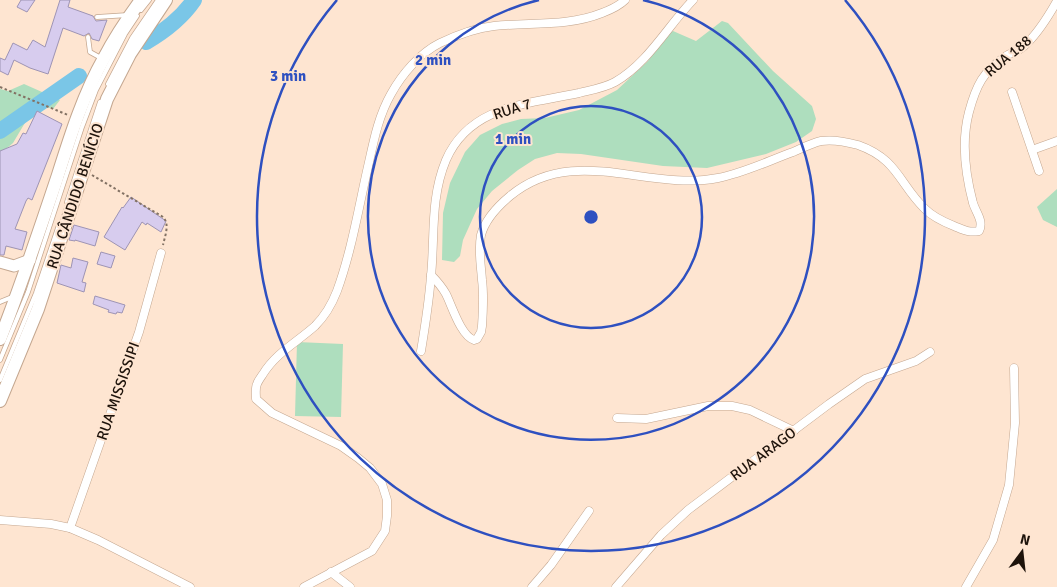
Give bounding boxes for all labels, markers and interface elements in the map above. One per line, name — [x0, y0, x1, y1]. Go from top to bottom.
street label: RUA 188 — [981, 31, 1035, 81]
text: 2 min — [415, 51, 451, 69]
text: 3 min — [270, 67, 306, 85]
street label: RUA 7 — [491, 94, 533, 124]
street label: RUA CÂNDIDO BENÍCIO — [42, 121, 107, 271]
text: 1 min — [495, 130, 531, 148]
centre of rings — [582, 208, 600, 226]
street label: RUA MISSISSIPI — [93, 340, 143, 442]
street label: RUA ARAGO — [727, 423, 800, 485]
north arrow — [997, 527, 1047, 577]
text: N — [1018, 530, 1032, 549]

